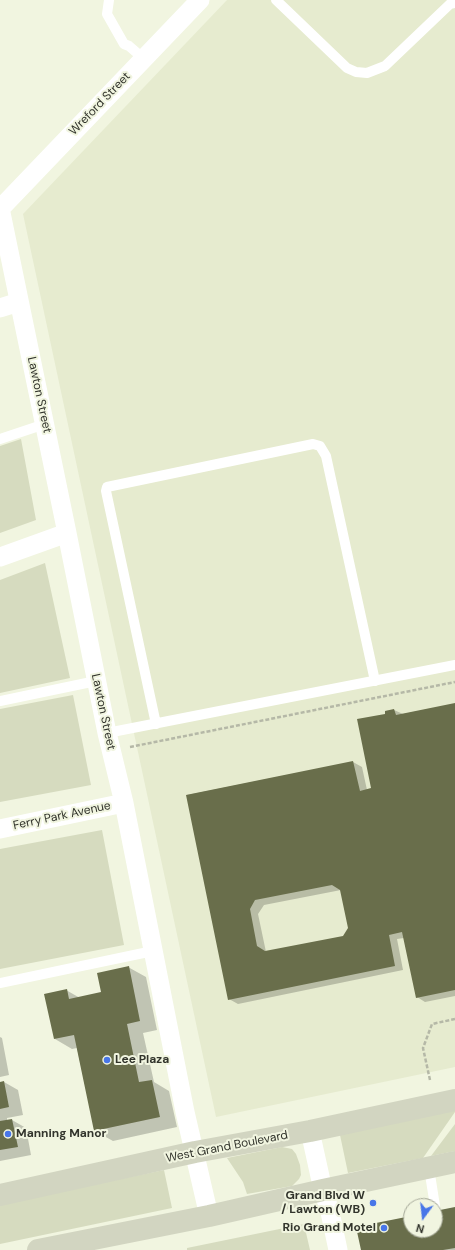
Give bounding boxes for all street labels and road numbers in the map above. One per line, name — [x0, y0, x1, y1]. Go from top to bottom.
street label: Wreford Street — [66, 69, 134, 139]
street label: Lawton Street — [24, 356, 54, 434]
street label: Lawton Street — [88, 673, 118, 751]
street label: Ferry Park Avenue — [12, 799, 112, 833]
street label: West Grand Boulevard — [165, 1128, 289, 1166]

